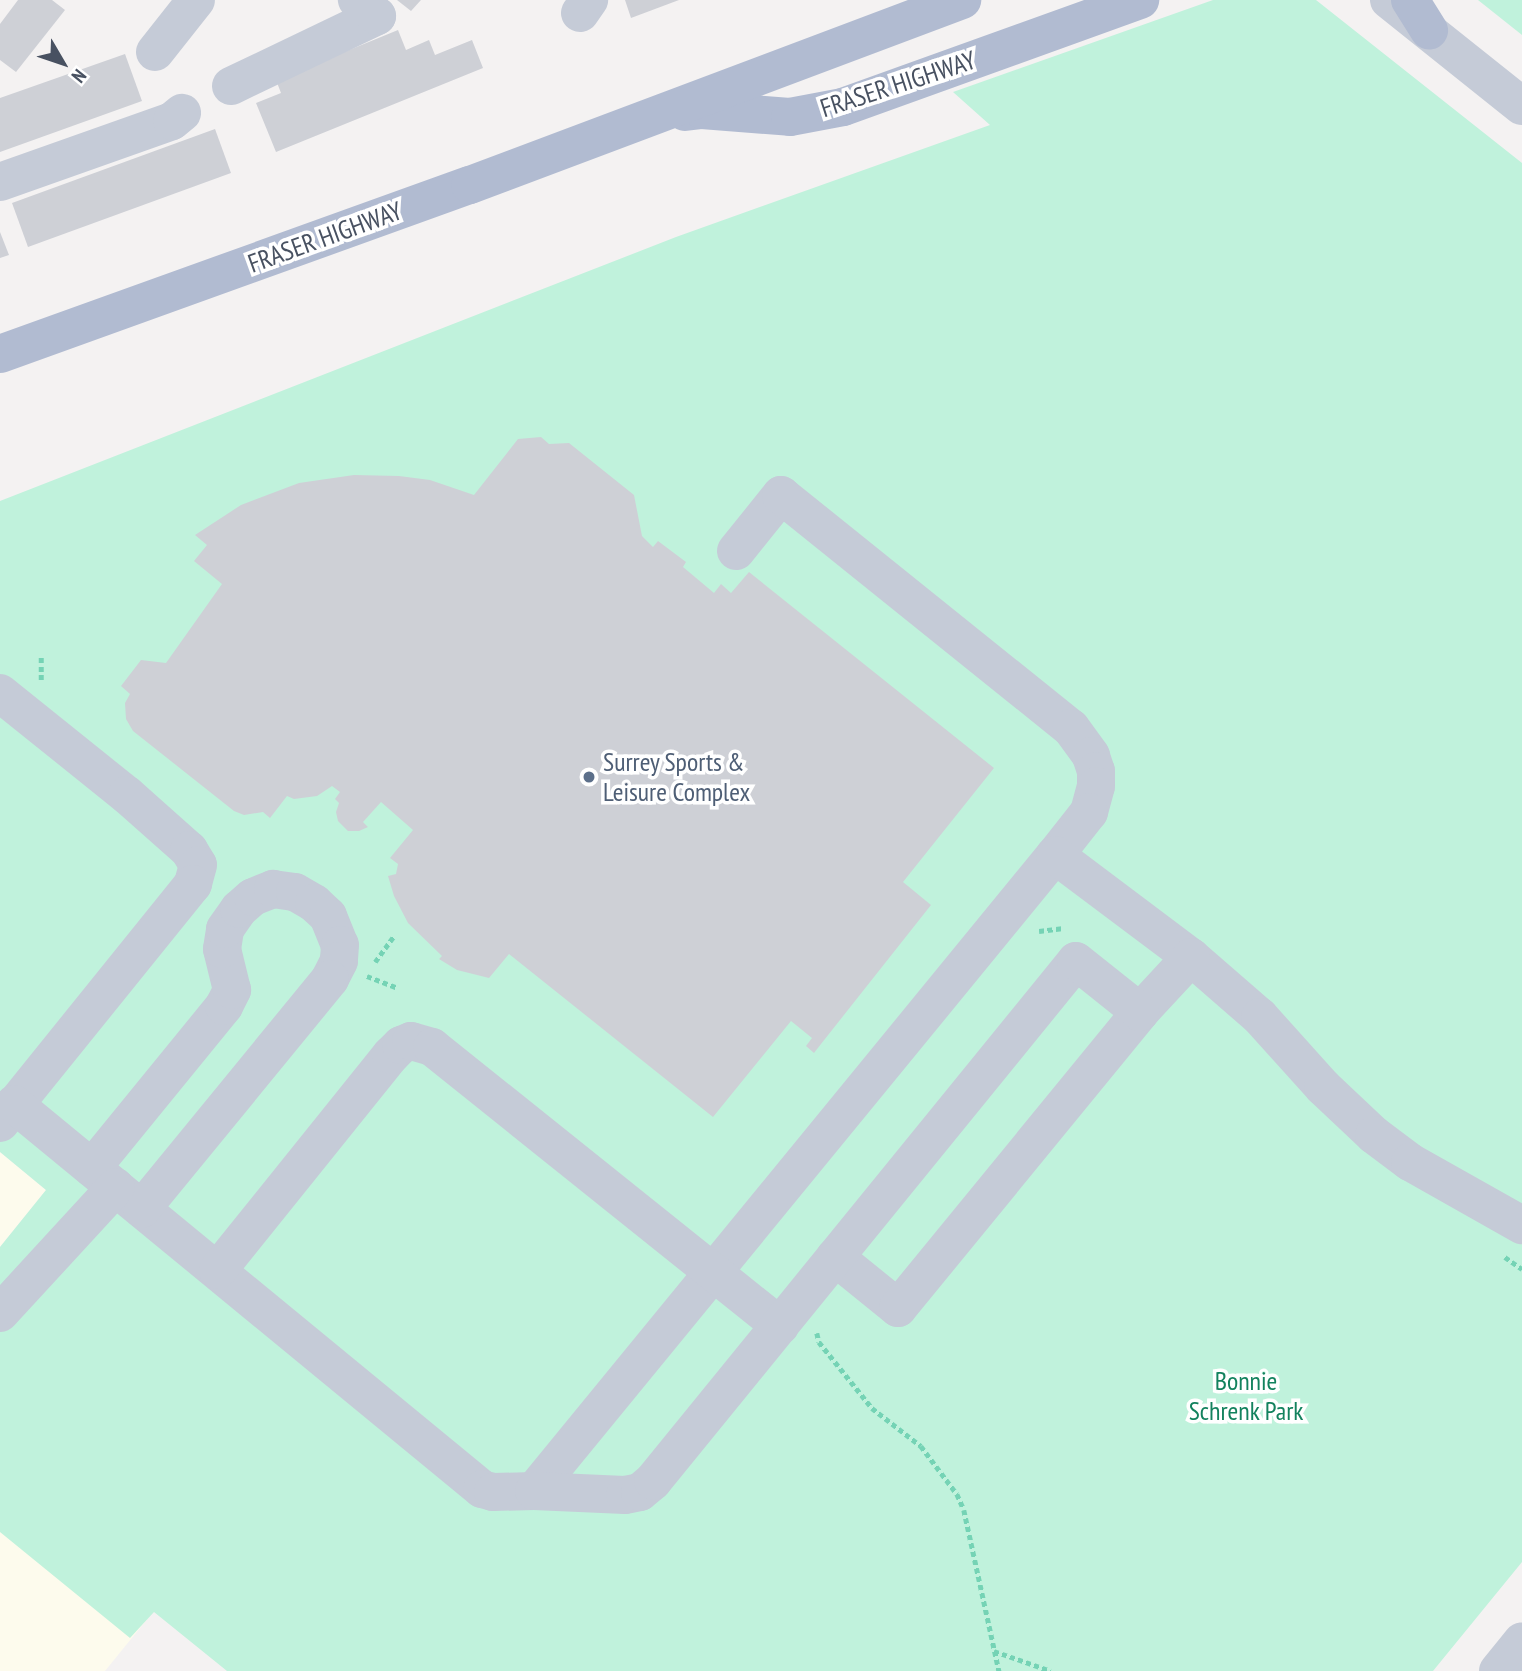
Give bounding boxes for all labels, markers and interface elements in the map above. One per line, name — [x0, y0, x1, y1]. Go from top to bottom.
north arrow — [28, 28, 98, 98]
street label: FRASER HIGHWAY — [816, 44, 980, 124]
text: N — [67, 65, 92, 88]
street label: FRASER HIGHWAY — [244, 195, 406, 279]
place label: Surrey Sports & Leisure Complex — [603, 746, 750, 808]
marker: Surrey Sports & Leisure Complex — [581, 769, 597, 785]
park label: Bonnie Schrenk Park — [1188, 1365, 1304, 1426]

